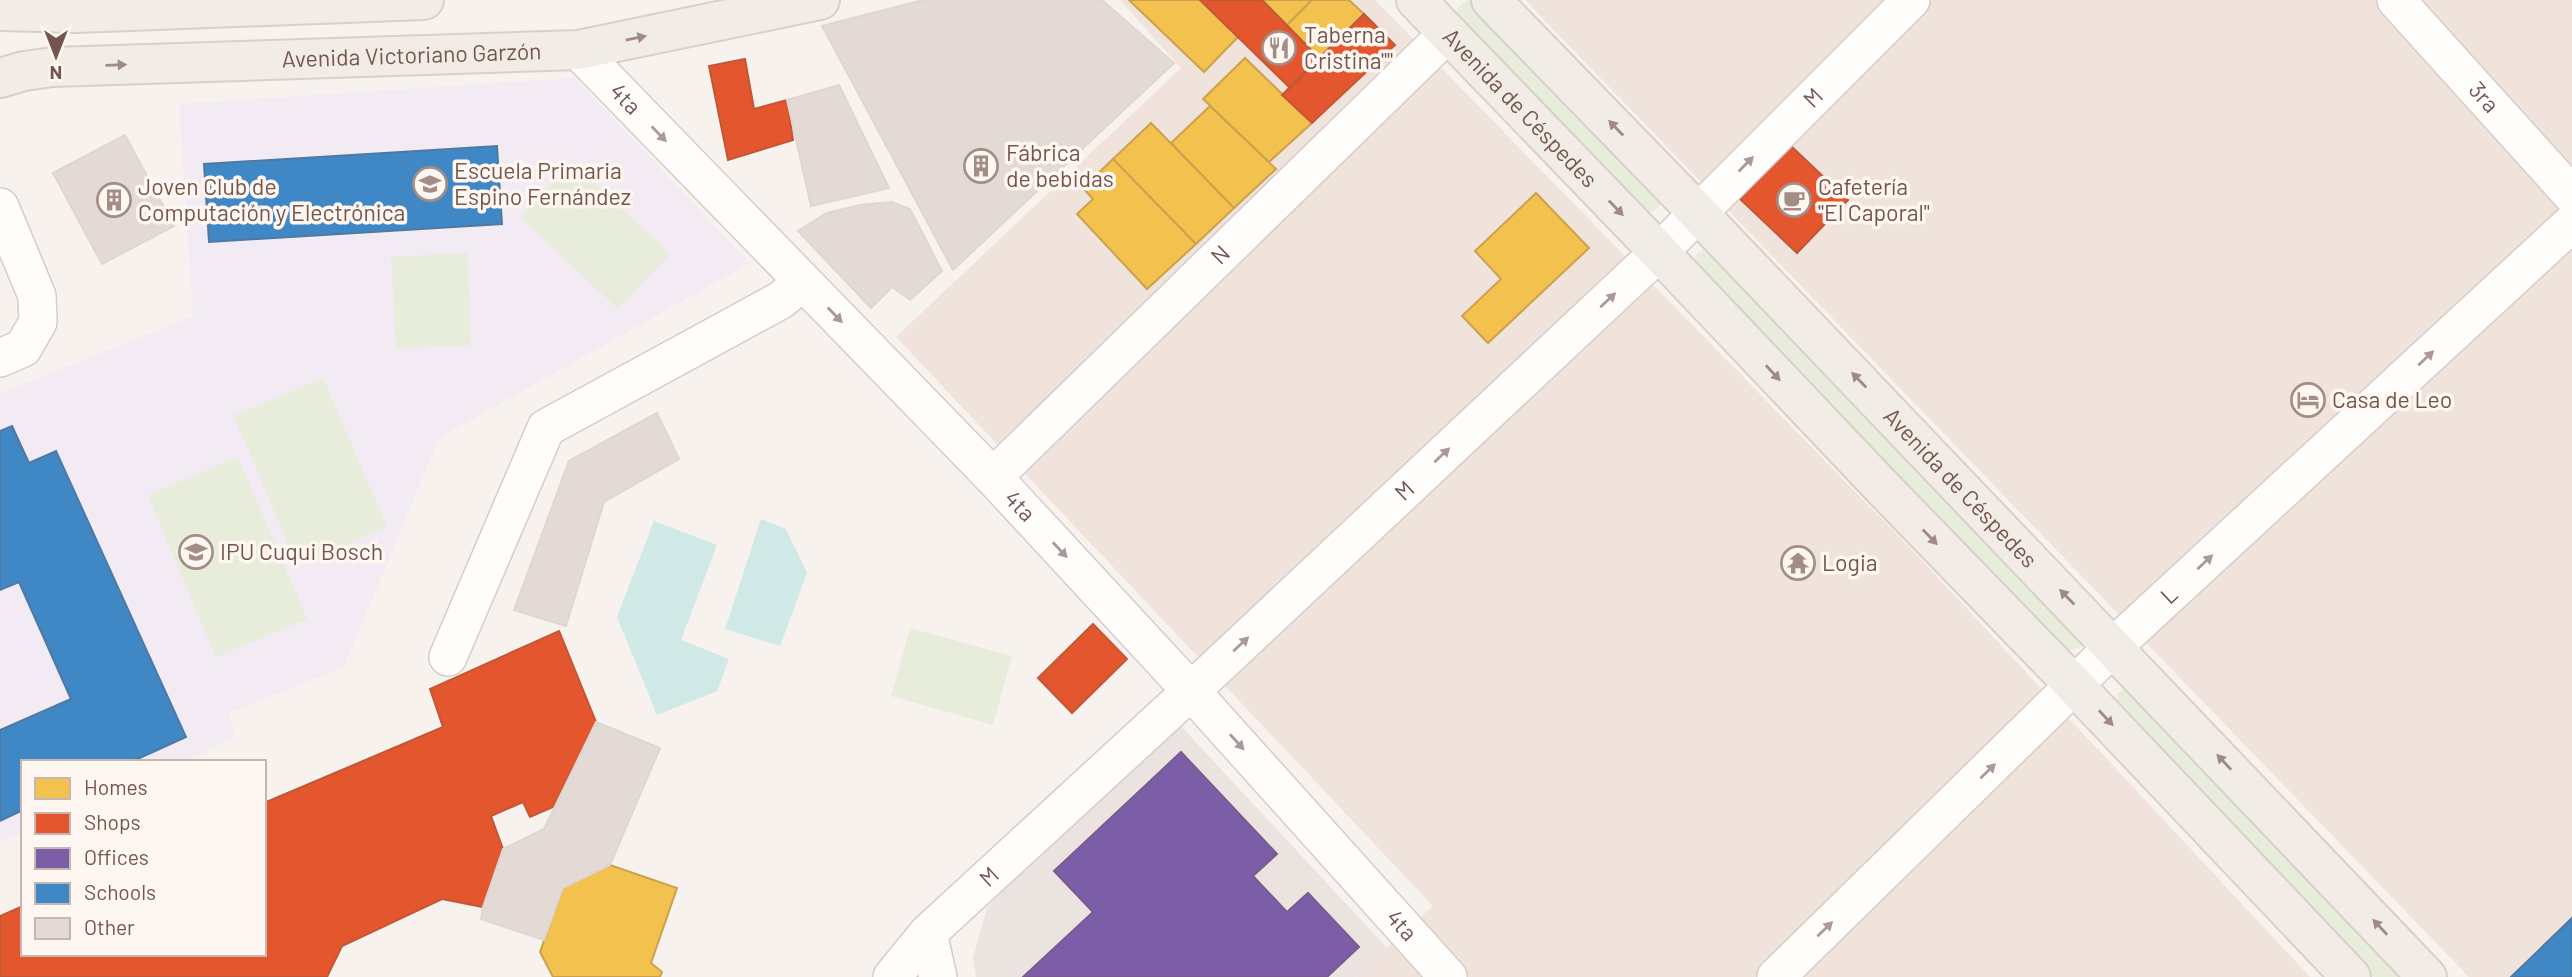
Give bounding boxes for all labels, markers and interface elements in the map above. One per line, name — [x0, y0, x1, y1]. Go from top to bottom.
place label: Taberna Cristina"" — [1304, 20, 1393, 74]
north arrow — [21, 21, 91, 91]
street label: Avenida de Céspedes — [1438, 22, 1604, 193]
restaurant icon: Taberna Cristina"" — [1260, 29, 1298, 67]
one-way arrow — [625, 33, 647, 44]
street label: Avenida Victoriano Garzón — [281, 36, 542, 73]
one-way arrow — [105, 59, 127, 71]
text: N — [50, 62, 62, 85]
street label: 3ra — [2463, 75, 2506, 118]
street label: 4ta — [605, 77, 648, 120]
street label: M — [1797, 81, 1828, 113]
one-way arrow — [1607, 119, 1624, 136]
one-way arrow — [651, 126, 668, 143]
place label: Fábrica de bebidas — [1006, 138, 1114, 192]
building icon: Fábrica de bebidas — [962, 147, 1000, 185]
place label: Escuela Primaria Espino Fernández — [454, 156, 631, 210]
one-way arrow — [1737, 156, 1754, 172]
school or university icon: Escuela Primaria Espino Fernández — [411, 165, 449, 203]
place label: Joven Club de Computación y Electrónica — [138, 172, 405, 226]
place label: Cafetería "El Caporal" — [1818, 172, 1930, 226]
building icon: Joven Club de Computación y Electrónica — [95, 181, 133, 219]
cafe icon: Cafetería "El Caporal" — [1775, 181, 1813, 219]
one-way arrow — [1608, 199, 1625, 216]
street label: N — [1205, 239, 1235, 270]
one-way arrow — [1599, 292, 1616, 308]
one-way arrow — [826, 306, 842, 323]
one-way arrow — [2417, 350, 2435, 366]
one-way arrow — [1765, 364, 1781, 381]
one-way arrow — [1851, 372, 1867, 389]
hotel icon: Casa de Leo — [2289, 381, 2327, 419]
place label: Casa de Leo — [2332, 385, 2452, 413]
street label: Avenida de Céspedes — [1878, 401, 2044, 573]
one-way arrow — [1433, 448, 1450, 464]
street label: M — [1388, 474, 1419, 506]
street label: 4ta — [999, 484, 1042, 527]
one-way arrow — [1922, 528, 1938, 545]
school or university icon: IPU Cuqui Bosch — [177, 533, 215, 571]
place label: IPU Cuqui Bosch — [220, 537, 383, 565]
one-way arrow — [1052, 541, 1068, 558]
temple icon: Logia — [1779, 544, 1817, 582]
place label: Logia — [1822, 548, 1878, 576]
one-way arrow — [2196, 555, 2213, 571]
street label: L — [2154, 580, 2183, 609]
one-way arrow — [2058, 589, 2075, 606]
one-way arrow — [1232, 637, 1249, 653]
one-way arrow — [2097, 709, 2113, 726]
one-way arrow — [1229, 733, 1245, 751]
one-way arrow — [2216, 754, 2232, 771]
legend — [21, 760, 266, 956]
one-way arrow — [1980, 763, 1996, 779]
text: Homes — [84, 774, 148, 799]
text: Shops — [84, 809, 141, 834]
text: Offices — [84, 844, 149, 869]
street label: M — [973, 860, 1004, 892]
text: Schools — [84, 879, 156, 904]
street label: 4ta — [1381, 903, 1424, 946]
text: Other — [84, 914, 135, 939]
one-way arrow — [2372, 919, 2388, 936]
one-way arrow — [1816, 922, 1833, 938]

